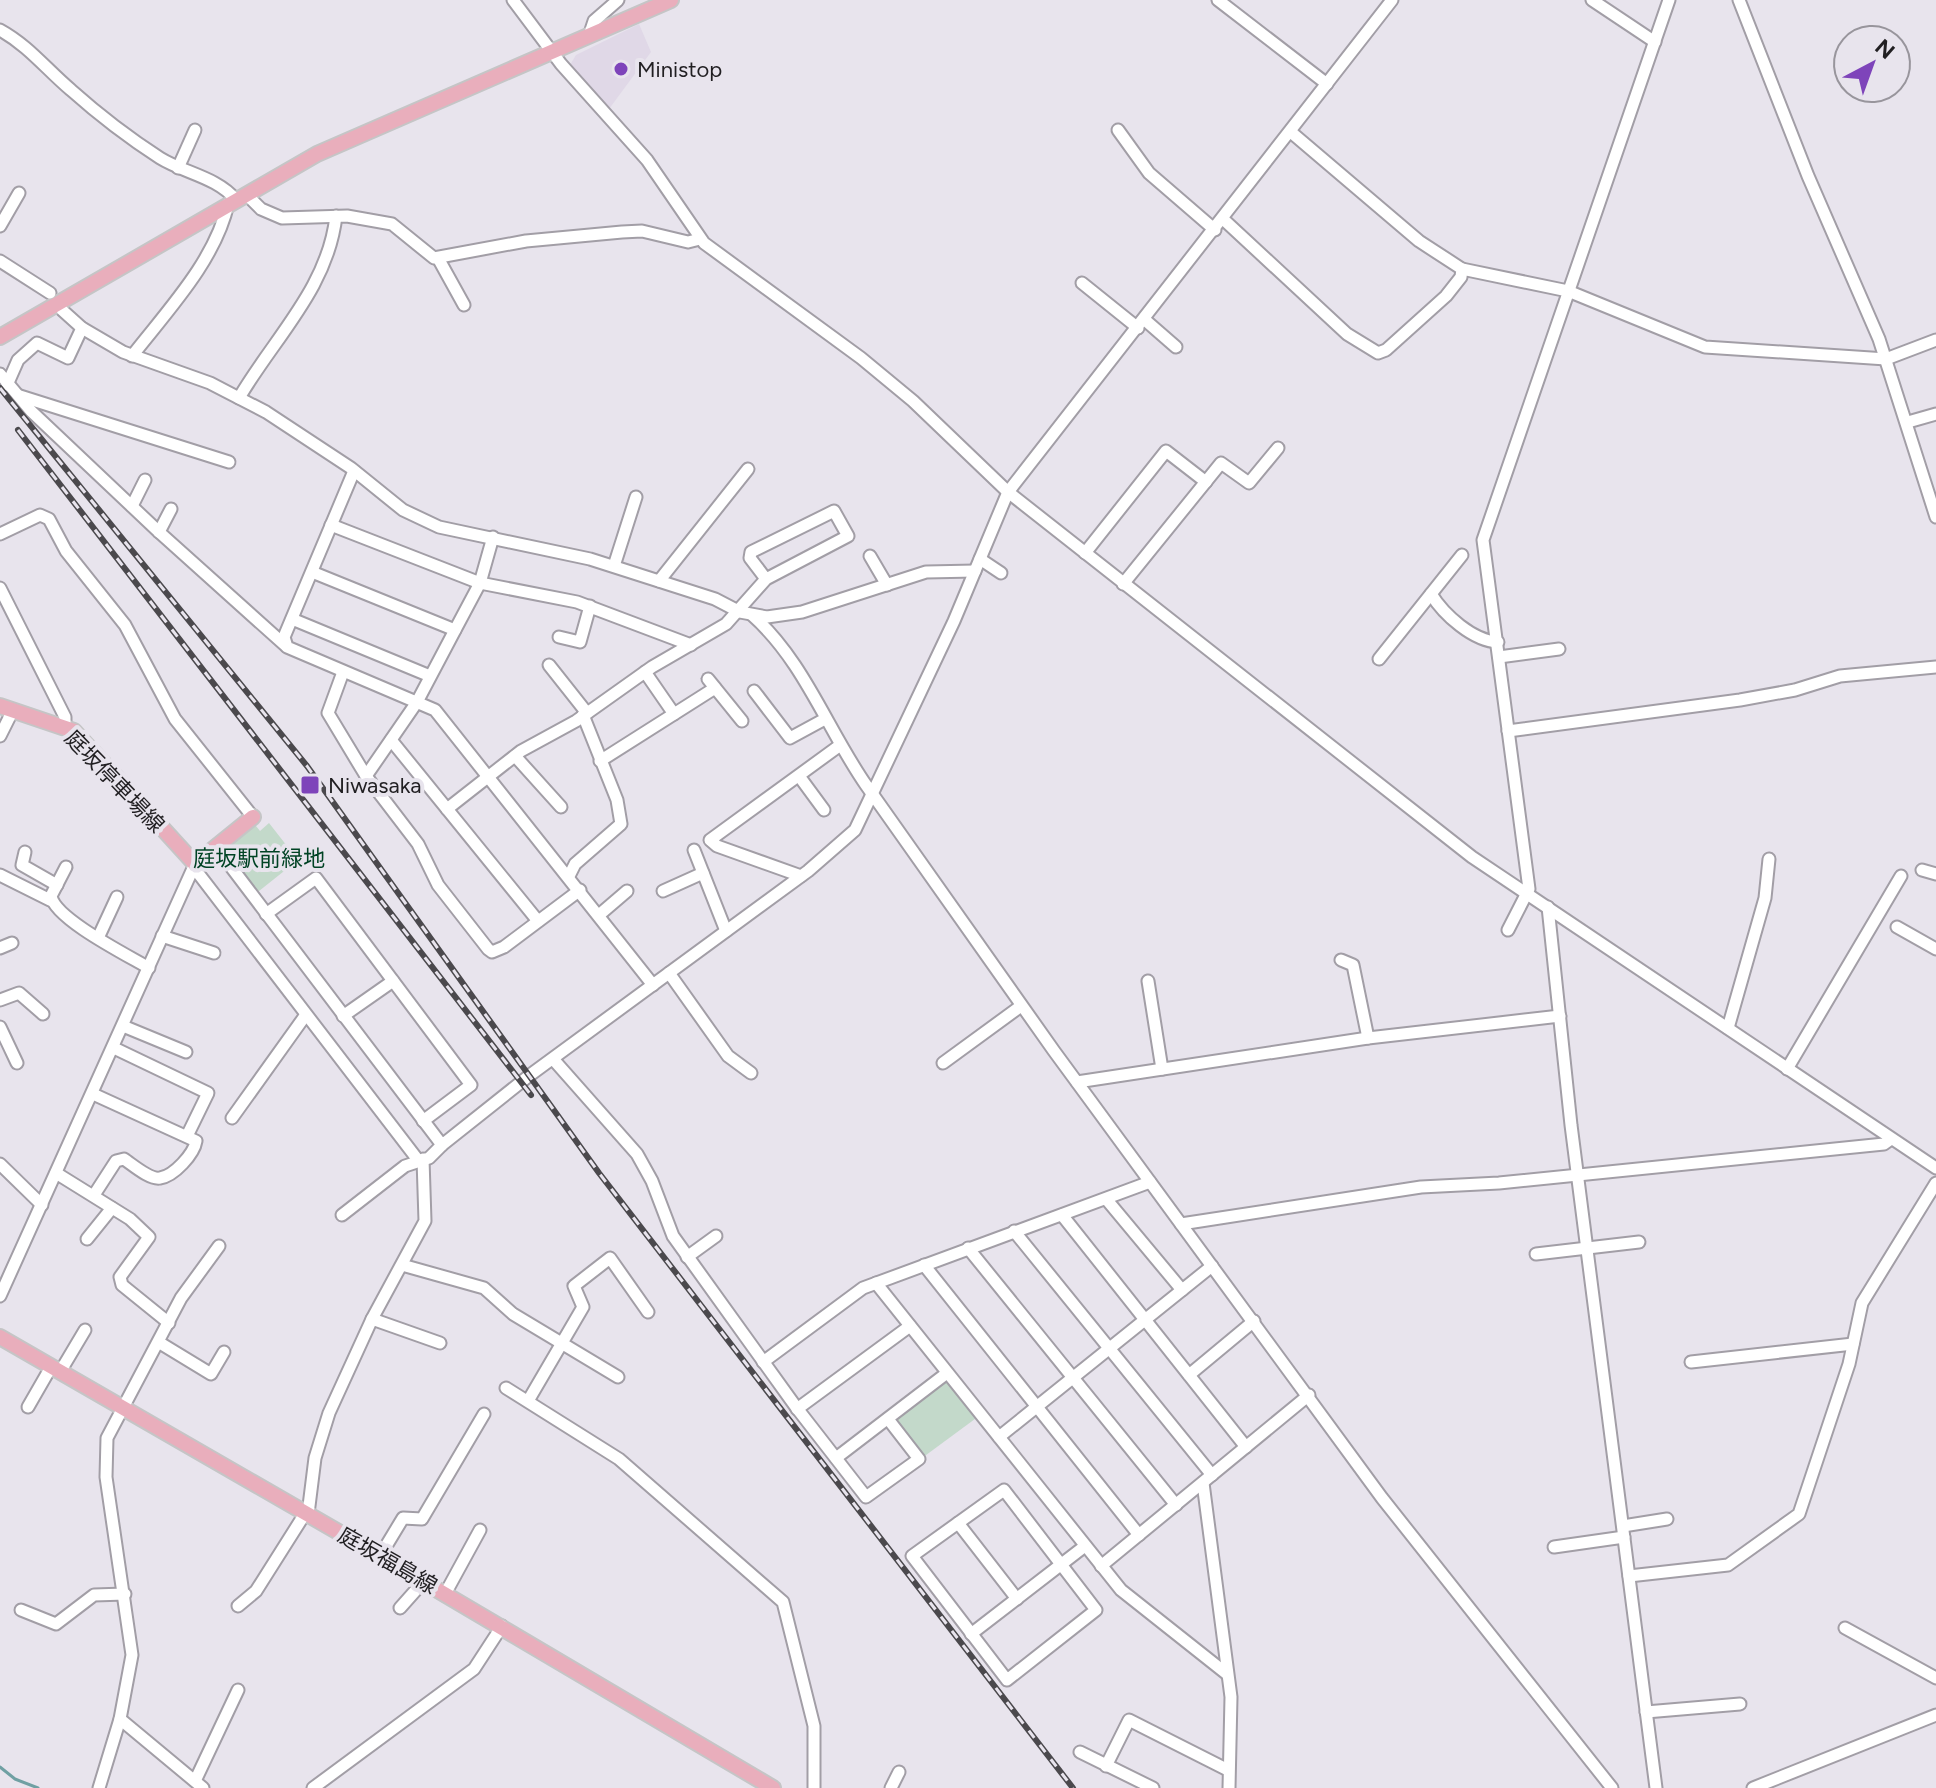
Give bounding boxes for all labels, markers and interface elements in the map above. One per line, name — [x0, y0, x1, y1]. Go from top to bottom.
north arrow — [1832, 24, 1912, 104]
text: N — [1870, 34, 1900, 65]
place label: Ministop — [637, 56, 722, 83]
marker: Ministop — [612, 60, 630, 78]
street label: 庭坂停車場線 — [59, 724, 170, 838]
place label: Niwasaka — [328, 772, 421, 799]
marker: Niwasaka — [299, 774, 321, 796]
park label: 庭坂駅前緑地 — [193, 845, 325, 872]
street label: 庭坂福島線 — [333, 1521, 442, 1600]

